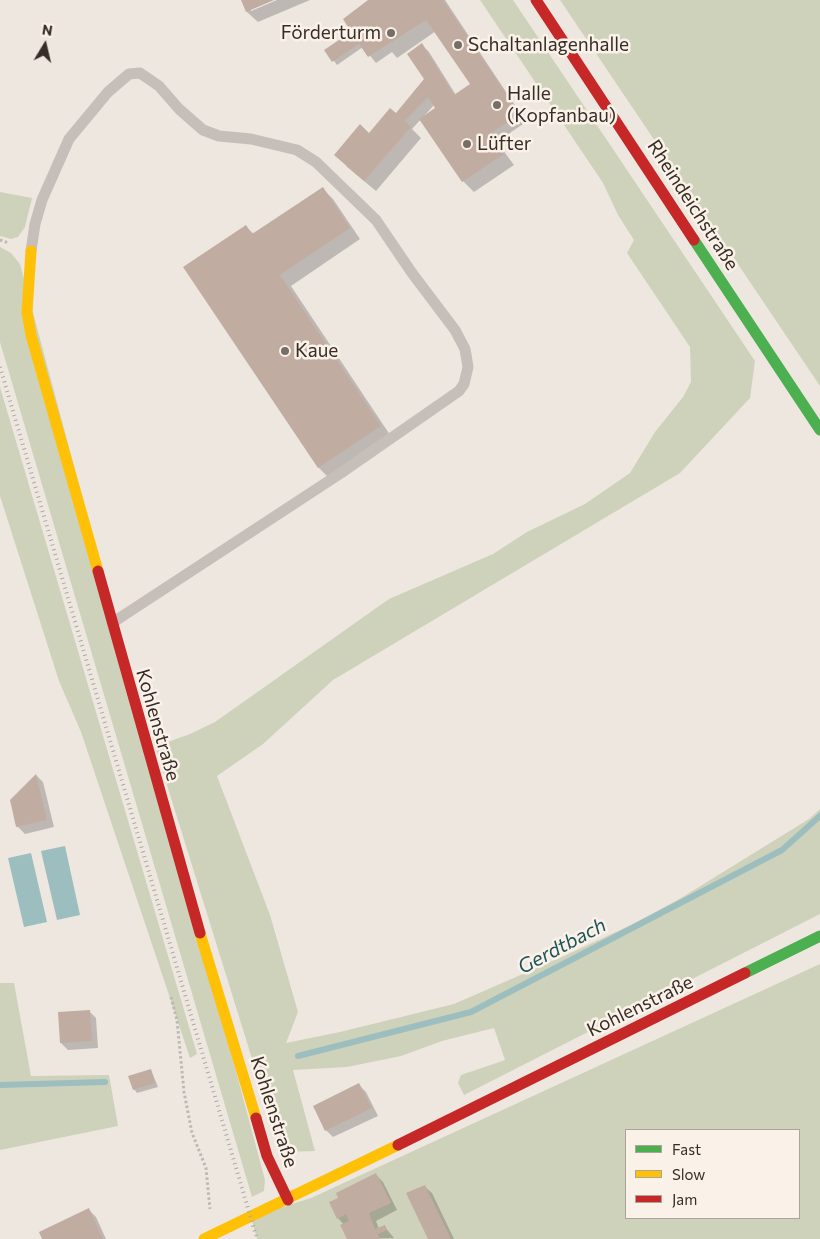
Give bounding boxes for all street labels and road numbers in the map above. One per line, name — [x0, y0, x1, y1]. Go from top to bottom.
street label: Rheindeichstraße — [642, 136, 744, 274]
street label: Kohlenstraße — [131, 666, 185, 784]
street label: Kohlenstraße — [583, 970, 697, 1042]
street label: Kohlenstraße — [245, 1054, 303, 1170]

